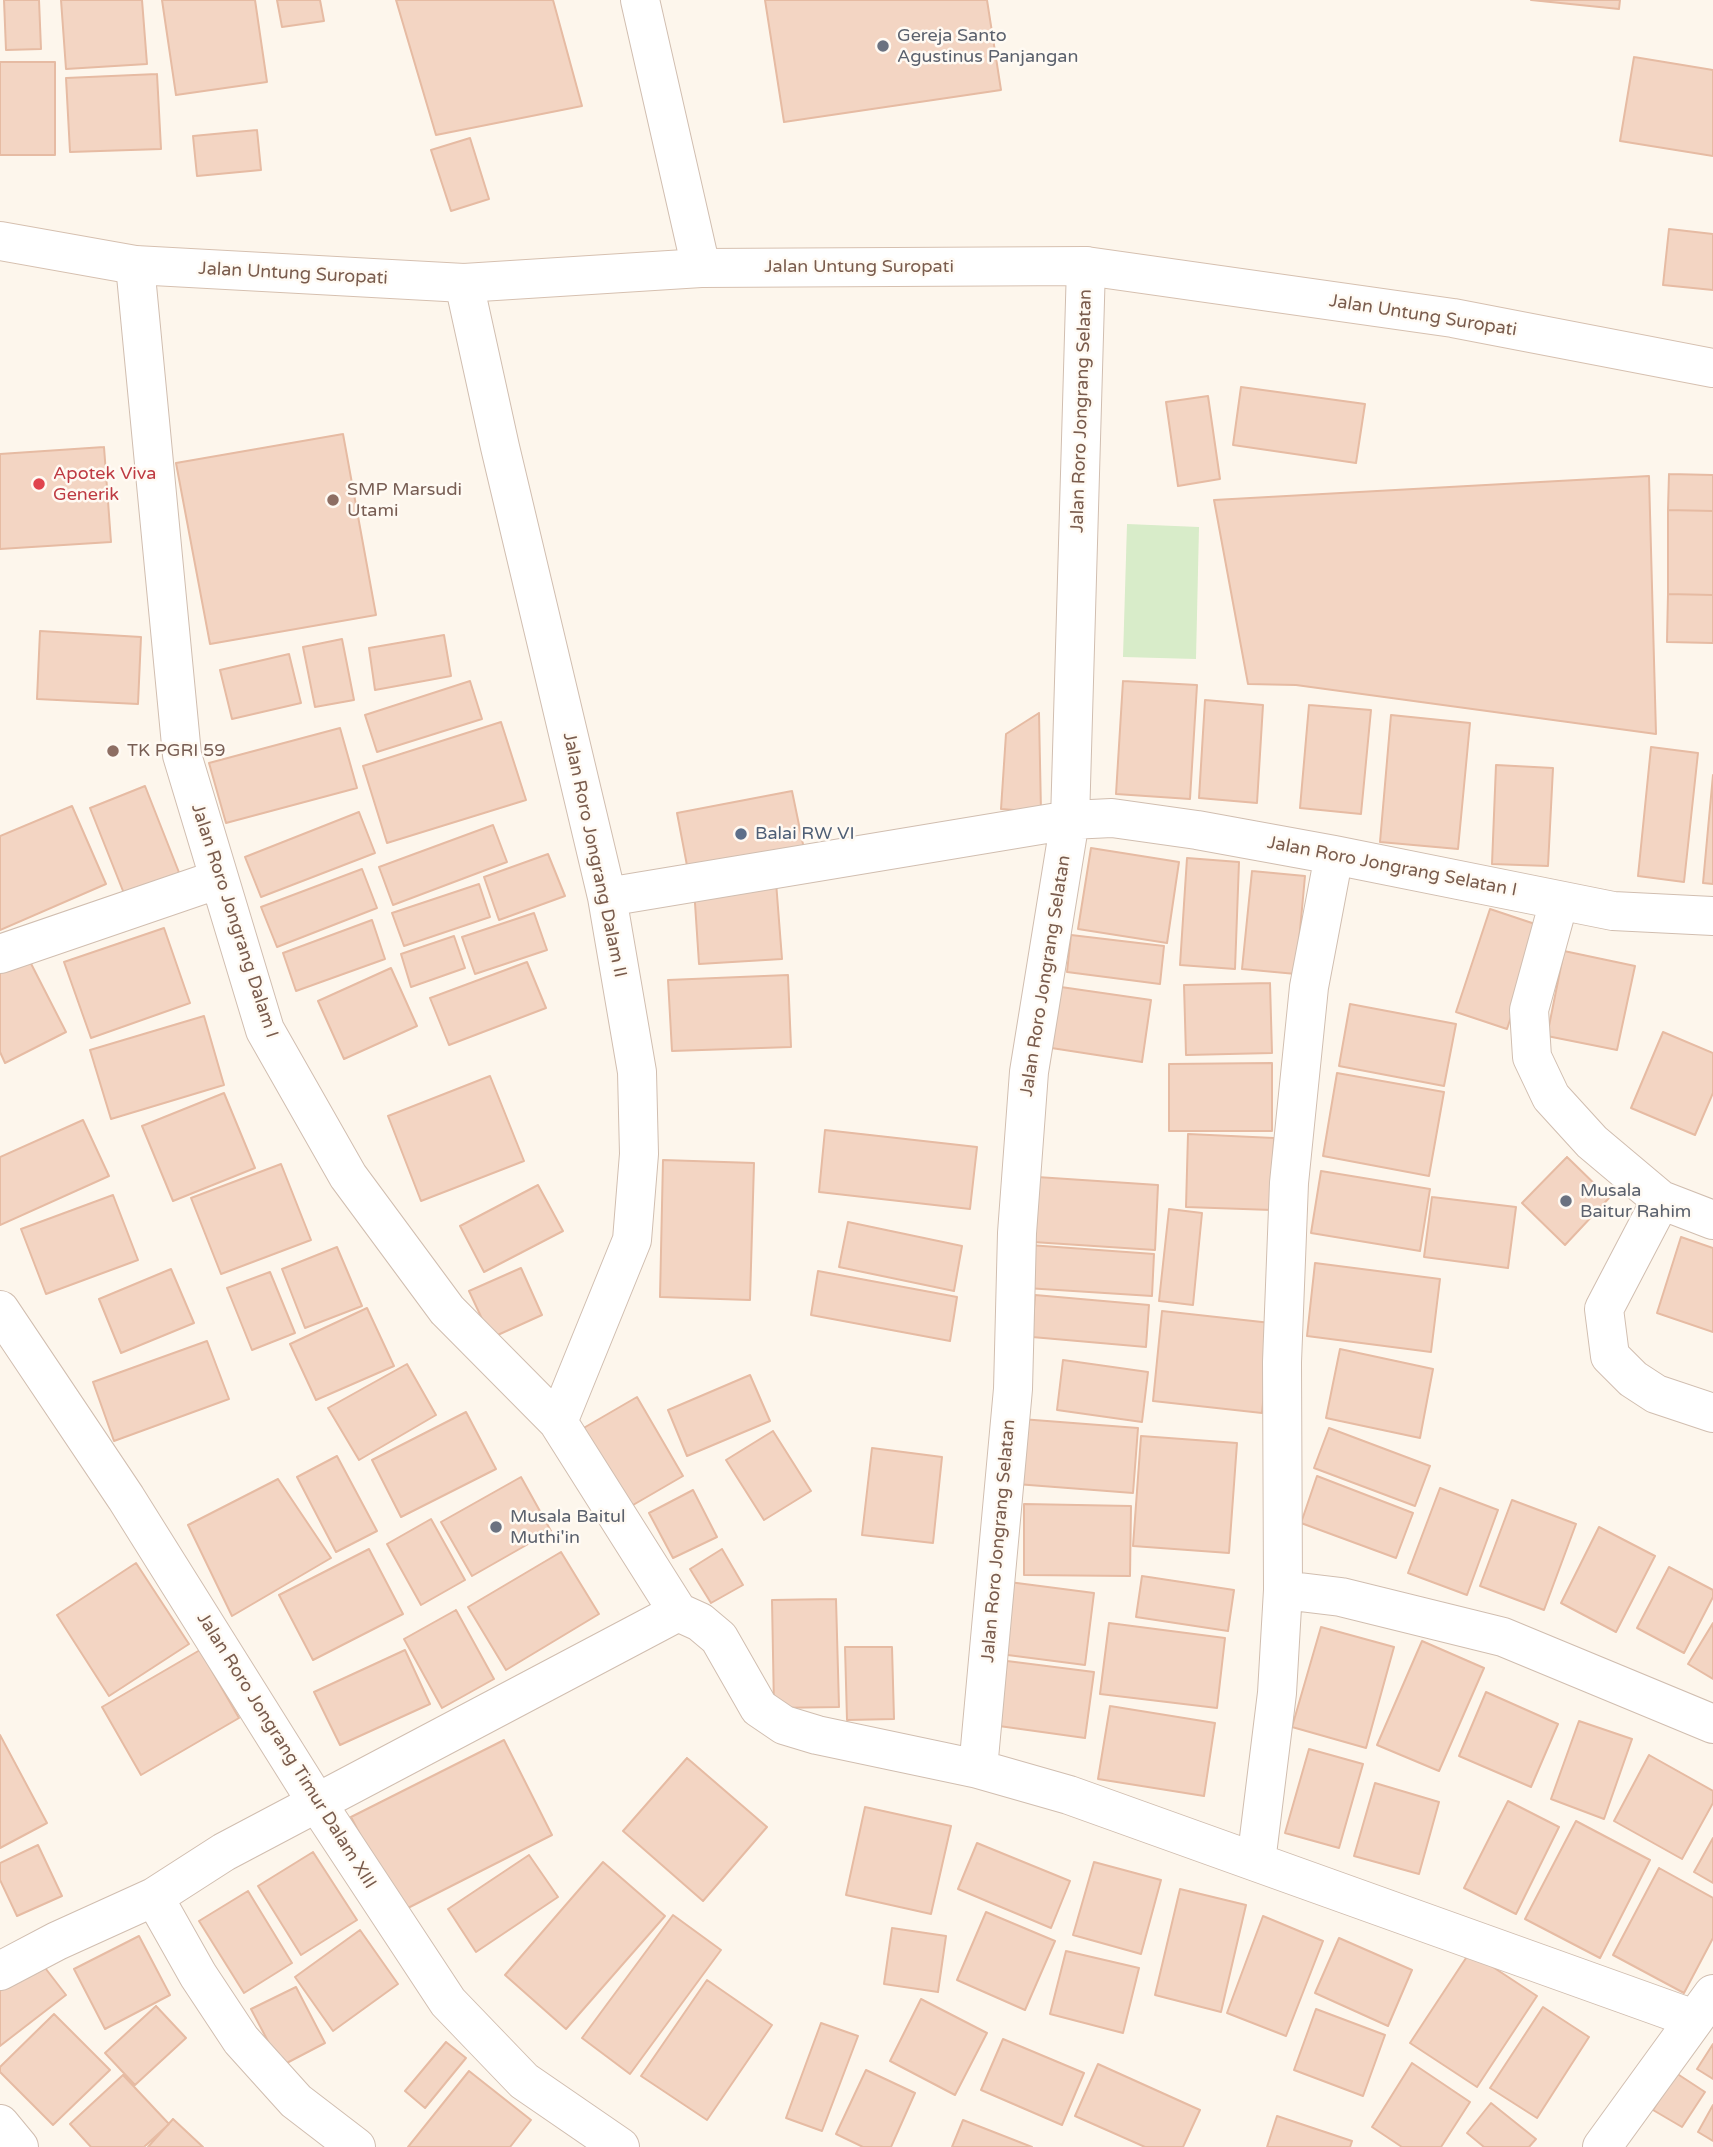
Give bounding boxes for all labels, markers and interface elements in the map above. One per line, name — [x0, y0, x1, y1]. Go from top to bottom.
place label: Gereja Santo Agustinus Panjangan — [897, 25, 1078, 68]
marker: Gereja Santo Agustinus Panjangan — [875, 38, 891, 54]
street label: Jalan Untung Suropati — [764, 256, 954, 278]
street label: Jalan Untung Suropati — [198, 258, 388, 290]
street label: Jalan Roro Jongrang Selatan — [1067, 289, 1097, 533]
street label: Jalan Untung Suropati — [1328, 290, 1518, 342]
place label: Apotek Viva Generik — [53, 463, 156, 505]
marker: Apotek Viva Generik — [31, 476, 47, 492]
place label: SMP Marsudi Utami — [347, 479, 462, 522]
marker: SMP Marsudi Utami — [325, 492, 341, 508]
street label: Jalan Roro Jongrang Dalam II — [557, 731, 631, 979]
place label: TK PGRI 59 — [127, 740, 226, 762]
marker: TK PGRI 59 — [105, 743, 121, 759]
street label: Jalan Roro Jongrang Dalam I — [186, 801, 282, 1041]
place label: Balai RW VI — [755, 823, 855, 845]
marker: Balai RW VI — [733, 826, 749, 842]
street label: Jalan Roro Jongrang Selatan I — [1265, 832, 1519, 902]
street label: Jalan Roro Jongrang Selatan — [1016, 854, 1076, 1098]
place label: Musala Baitur Rahim — [1580, 1180, 1691, 1222]
marker: Musala Baitur Rahim — [1558, 1193, 1574, 1209]
street label: Jalan Roro Jongrang Selatan — [978, 1419, 1020, 1663]
place label: Musala Baitul Muthi'in — [510, 1506, 626, 1548]
marker: Musala Baitul Muthi'in — [488, 1519, 504, 1535]
street label: Jalan Roro Jongrang Timur Dalam XIII — [192, 1609, 380, 1893]

